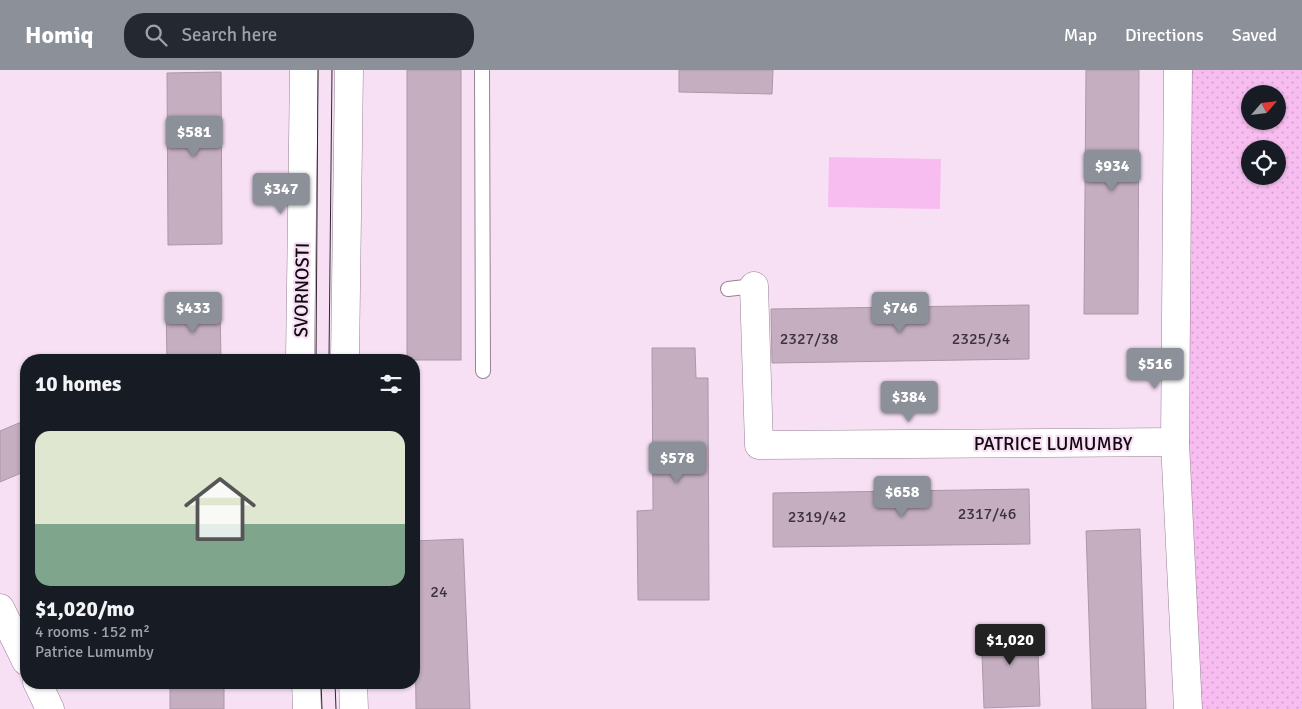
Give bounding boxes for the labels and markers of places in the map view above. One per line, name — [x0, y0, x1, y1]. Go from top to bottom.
pin: $581 — [164, 116, 224, 158]
pin: $934 — [1082, 150, 1142, 192]
pin: $347 — [251, 172, 311, 215]
pin: $433 — [163, 292, 223, 334]
pin: $746 — [870, 292, 930, 334]
pin: $516 — [1125, 348, 1185, 390]
pin: $384 — [879, 380, 939, 423]
pin: $578 — [647, 442, 707, 484]
pin: $658 — [872, 476, 932, 518]
pin: $1,020 — [969, 624, 1051, 666]

